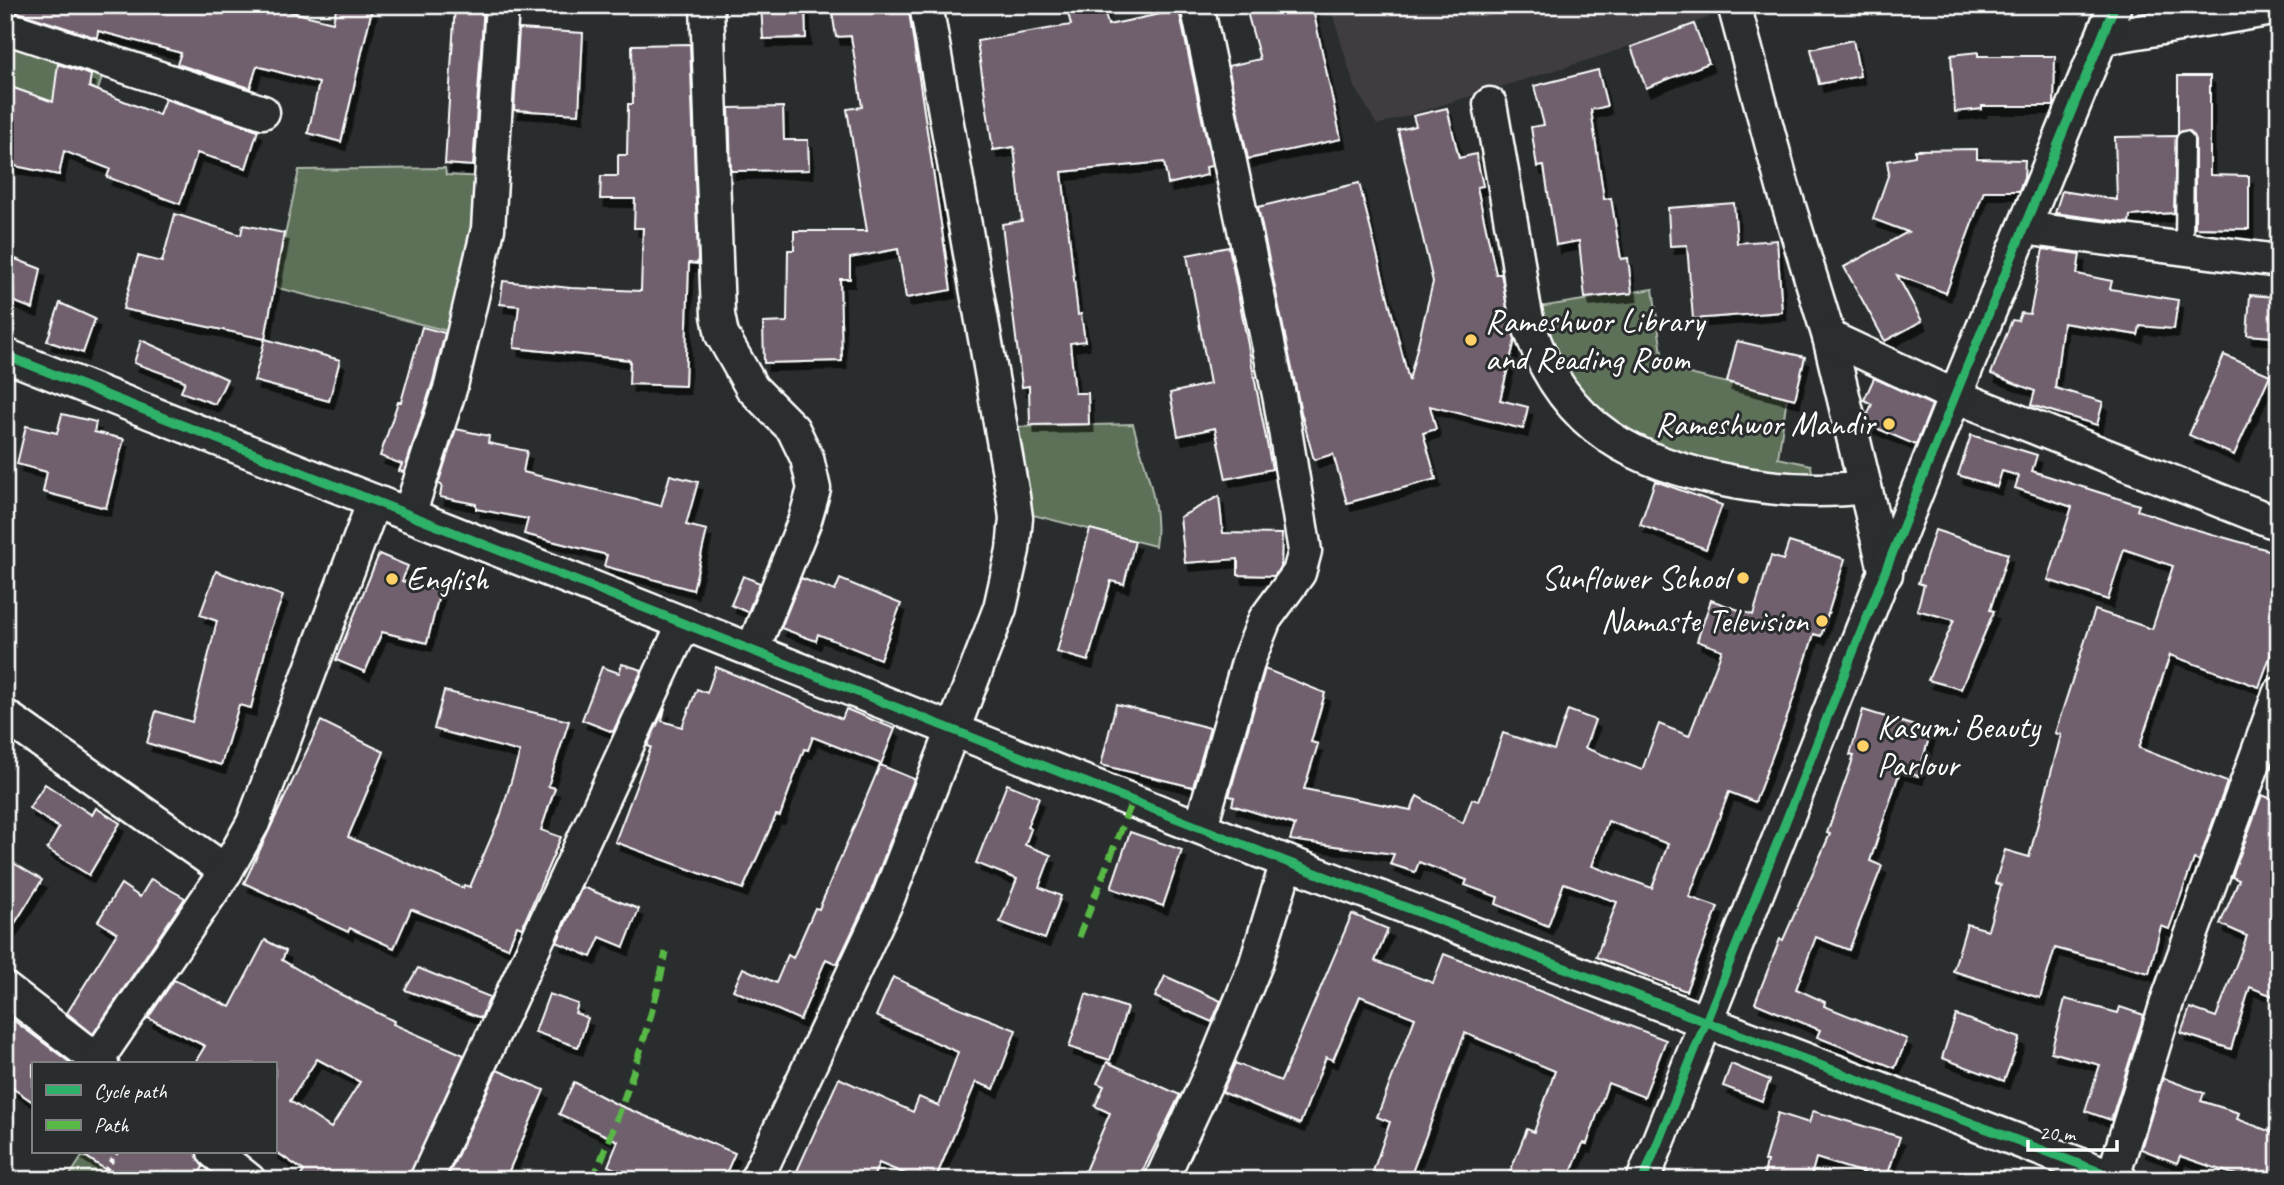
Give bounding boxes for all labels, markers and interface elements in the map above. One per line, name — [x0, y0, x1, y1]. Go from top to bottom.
place label: Rameshwor Library and Reading Room — [1485, 300, 1707, 380]
marker: Rameshwor Library and Reading Room — [1463, 332, 1479, 348]
place label: Rameshwor Mandir — [1655, 403, 1877, 445]
marker: Rameshwor Mandir — [1881, 416, 1897, 432]
place label: Sunflower School — [1541, 557, 1734, 599]
place label: English — [406, 558, 490, 600]
marker: Sunflower School — [1735, 570, 1751, 586]
marker: English — [384, 571, 400, 587]
place label: Namaste Television — [1601, 600, 1809, 642]
marker: Namaste Television — [1814, 613, 1830, 629]
place label: Kasumi Beauty Parlour — [1877, 706, 2043, 786]
marker: Kasumi Beauty Parlour — [1855, 738, 1871, 754]
legend — [32, 1062, 276, 1154]
text: Cycle path — [94, 1078, 167, 1104]
scale bar — [2028, 1108, 2118, 1152]
text: Path — [94, 1112, 130, 1138]
text: 20 m — [2039, 1120, 2077, 1146]

